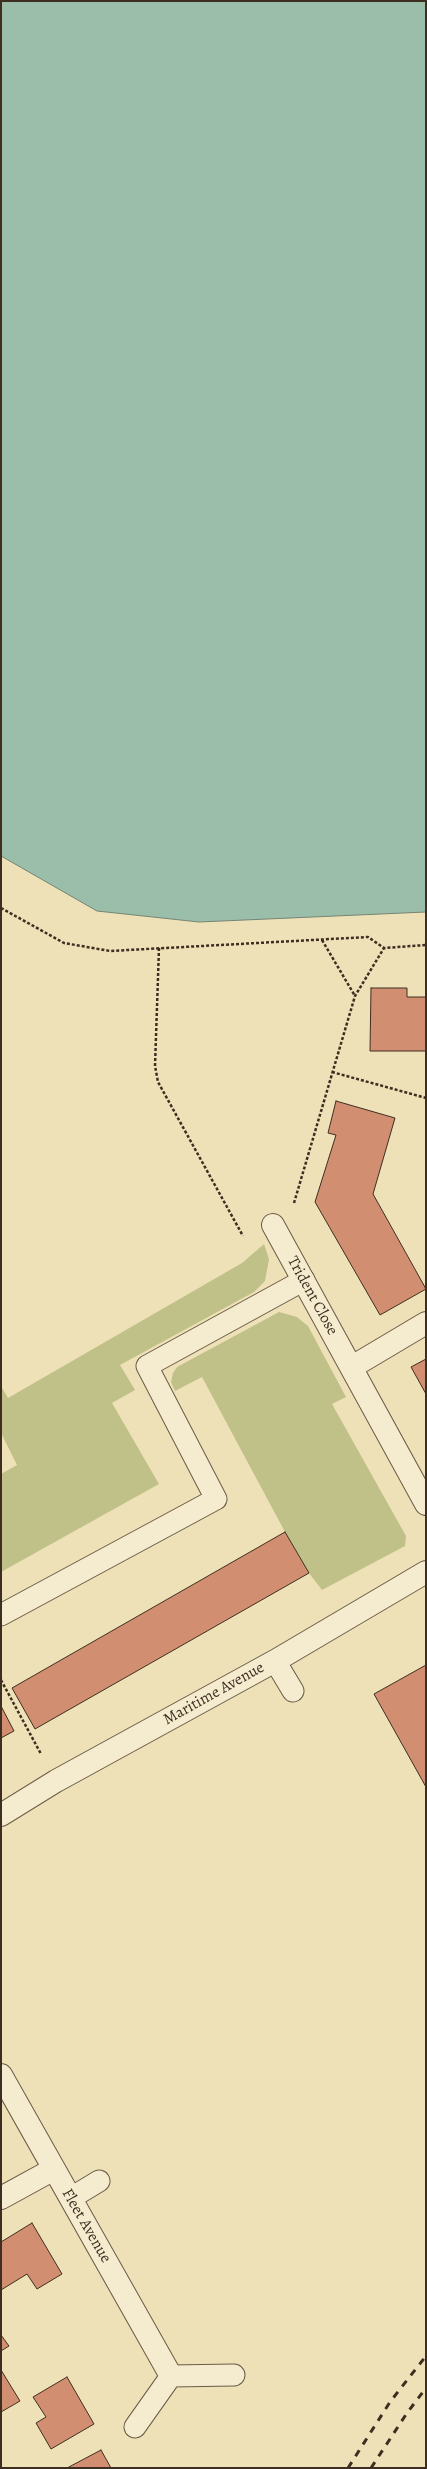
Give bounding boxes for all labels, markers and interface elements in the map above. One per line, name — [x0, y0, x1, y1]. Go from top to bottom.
street label: Trident Close — [282, 1253, 342, 1339]
street label: Maritime Avenue — [160, 1658, 268, 1730]
street label: Fleet Avenue — [57, 2185, 115, 2267]

